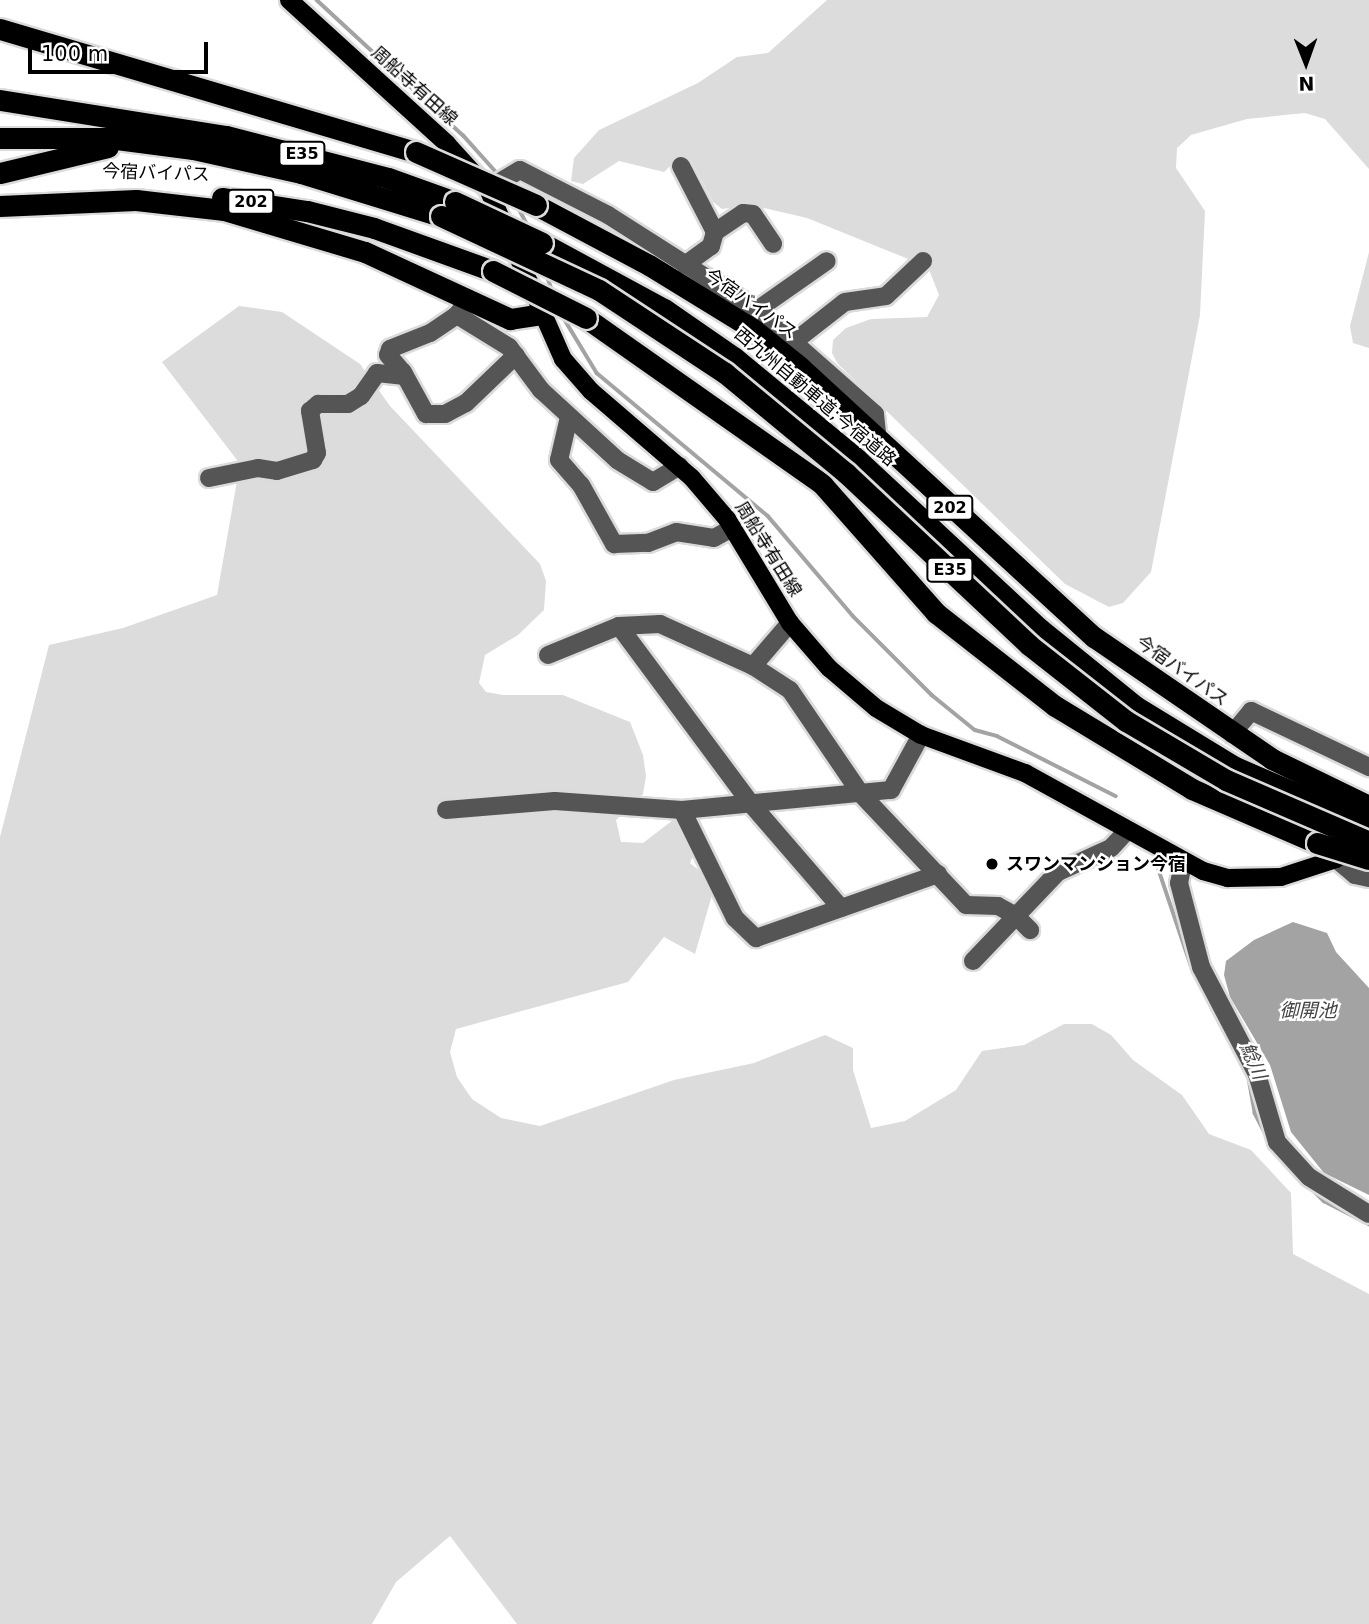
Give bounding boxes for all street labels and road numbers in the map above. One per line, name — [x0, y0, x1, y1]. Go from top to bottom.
street label: 周船寺有田線 — [367, 42, 461, 130]
road number: E35 — [278, 142, 326, 166]
street label: 今宿バイパス — [102, 160, 210, 186]
road number: 202 — [226, 190, 276, 214]
street label: 今宿バイパス — [701, 264, 801, 344]
street label: 西九州自動車道;今宿道路 — [730, 323, 900, 471]
road number: 202 — [926, 495, 974, 520]
street label: 周船寺有田線 — [730, 497, 806, 601]
road number: E35 — [926, 558, 974, 582]
street label: 今宿バイパス — [1132, 631, 1232, 711]

